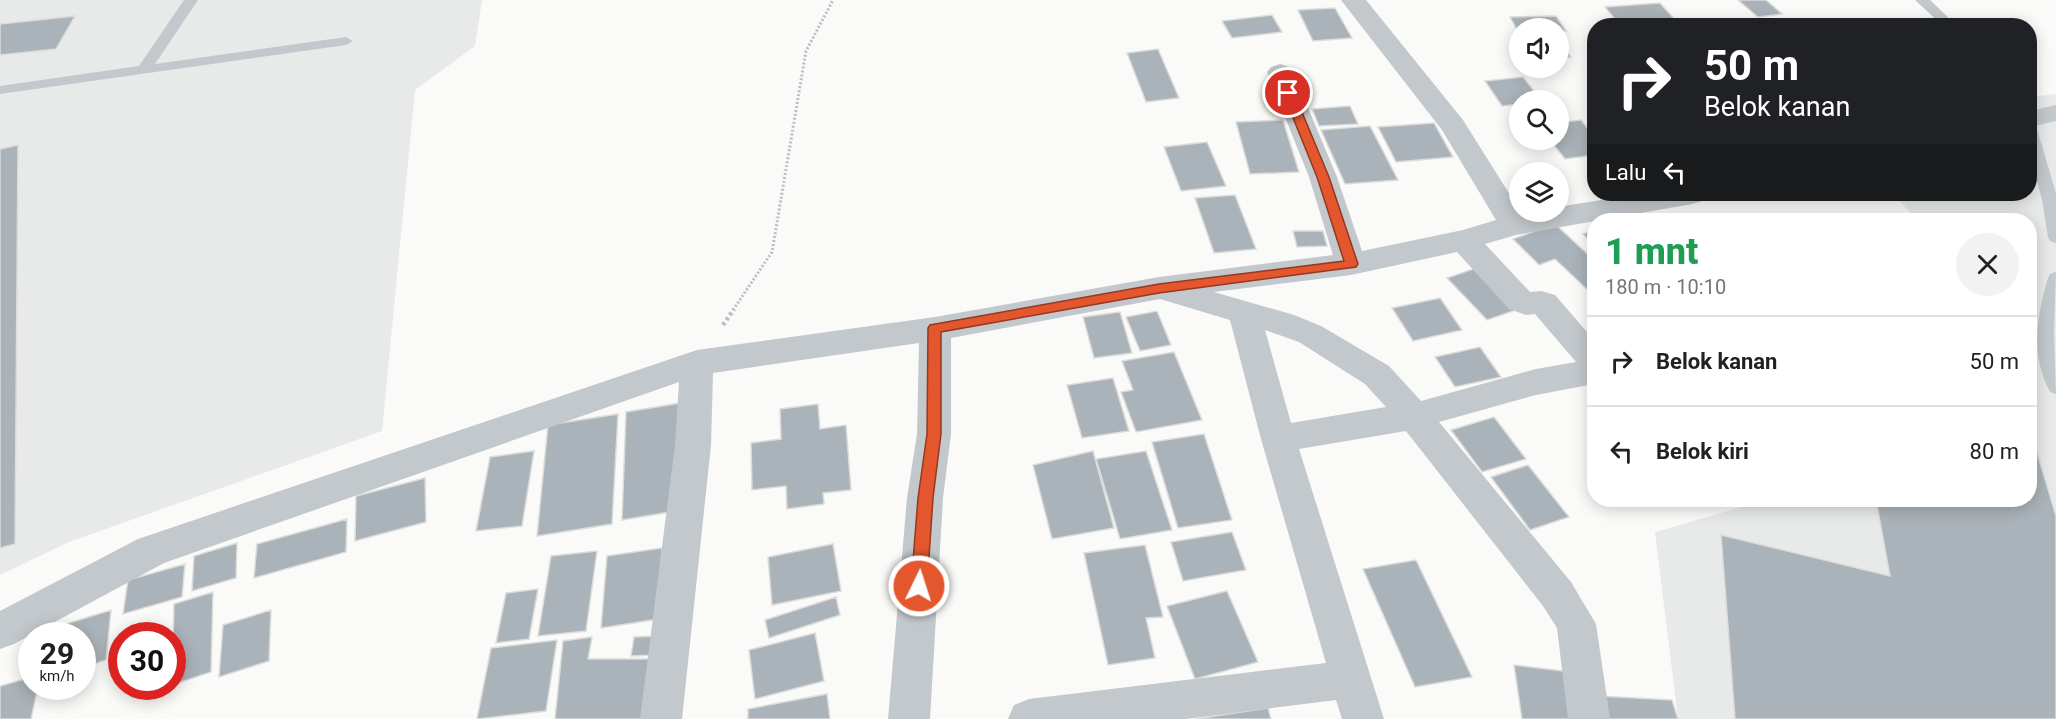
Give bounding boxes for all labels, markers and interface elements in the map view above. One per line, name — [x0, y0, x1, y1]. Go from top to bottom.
map controls — [1509, 18, 1569, 222]
button: sound — [1509, 18, 1569, 78]
text: 50 m — [1704, 41, 1799, 90]
icon: right — [1605, 42, 1683, 120]
pin — [1262, 67, 1313, 118]
icon: arrive — [1271, 76, 1304, 109]
button: search — [1509, 90, 1569, 150]
text: Belok kanan — [1704, 91, 1850, 123]
icon: left — [1658, 156, 1691, 189]
text: Lalu — [1605, 160, 1646, 185]
button: layers — [1509, 162, 1569, 222]
text: 1 mnt — [1605, 231, 1698, 273]
button: close — [1956, 233, 2019, 296]
text: 180 m · 10:10 — [1605, 275, 1726, 299]
icon: right — [1605, 345, 1638, 378]
text: Belok kanan — [1656, 349, 1777, 374]
text: 50 m — [1970, 349, 2019, 374]
icon: left — [1605, 435, 1638, 468]
text: Belok kiri — [1656, 439, 1749, 464]
text: 80 m — [1970, 439, 2019, 464]
position arrow — [887, 554, 951, 618]
speed limit sign: 30 — [108, 622, 186, 700]
text: 29 — [40, 636, 74, 671]
text: km/h — [39, 667, 75, 685]

